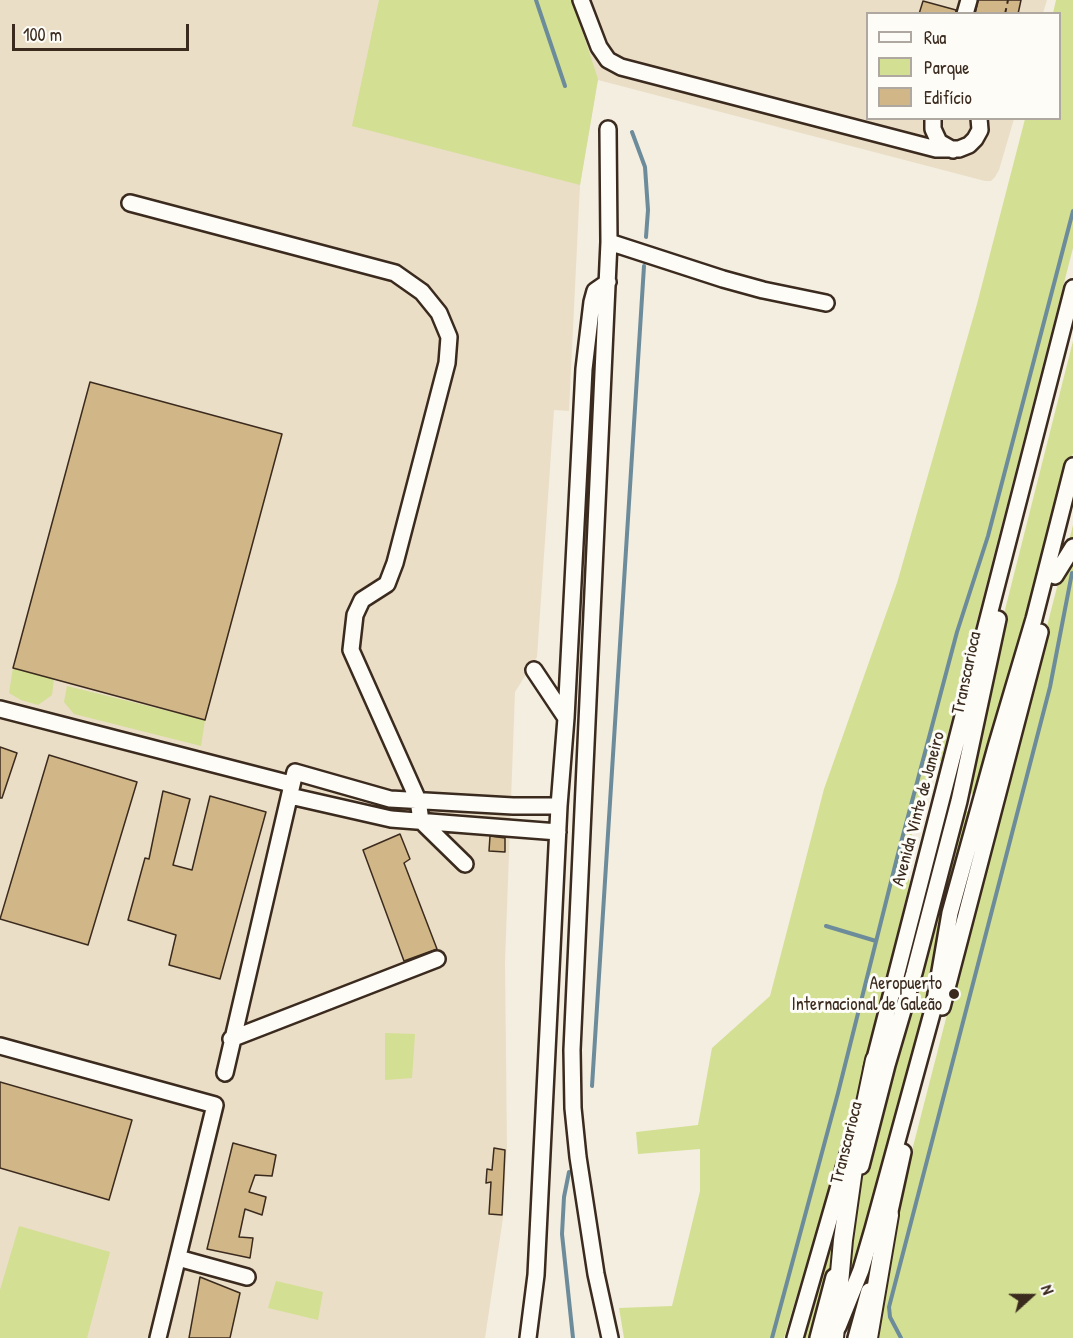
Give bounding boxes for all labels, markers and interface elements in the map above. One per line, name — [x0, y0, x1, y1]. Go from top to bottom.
scale bar — [15, 12, 192, 50]
legend — [866, 12, 1061, 120]
text: 100 m — [23, 22, 62, 47]
text: Rua — [924, 25, 946, 50]
text: Parque — [924, 55, 969, 80]
text: Edifício — [924, 85, 972, 110]
street label: Transcarioca — [948, 630, 986, 716]
street label: Avenida Vinte de Janeiro — [888, 729, 950, 889]
place label: Aeropuerto Internacional de Galeão — [791, 973, 942, 1016]
marker: Aeropuerto Internacional de Galeão — [947, 987, 961, 1001]
street label: Transcarioca — [826, 1100, 868, 1186]
north arrow — [1001, 1266, 1061, 1326]
text: N — [1036, 1282, 1060, 1297]

